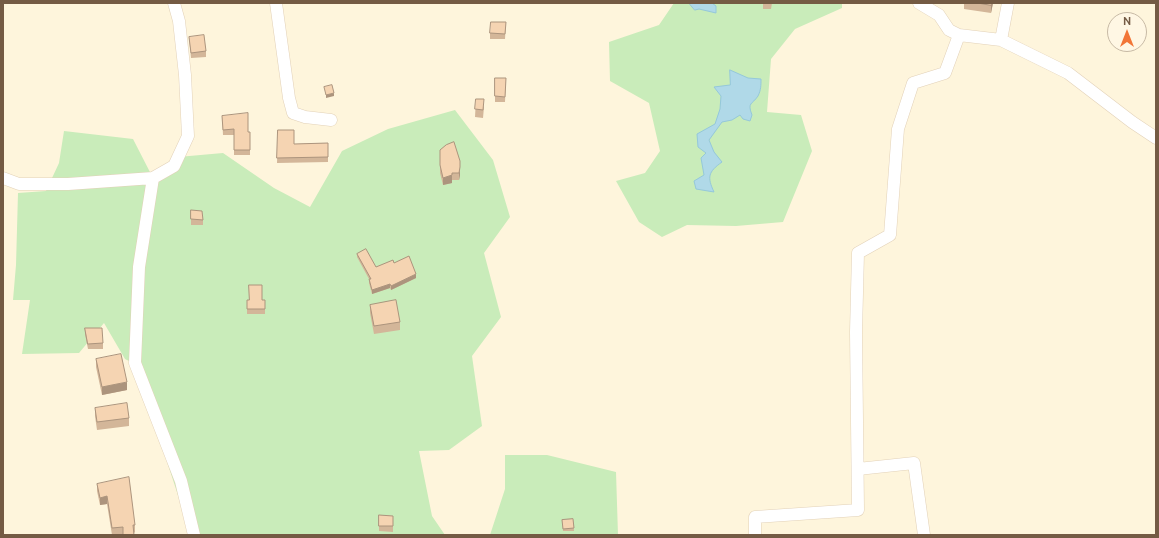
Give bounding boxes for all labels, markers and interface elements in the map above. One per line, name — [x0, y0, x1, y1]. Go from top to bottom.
north arrow — [1107, 12, 1147, 52]
text: N — [1123, 15, 1131, 27]

